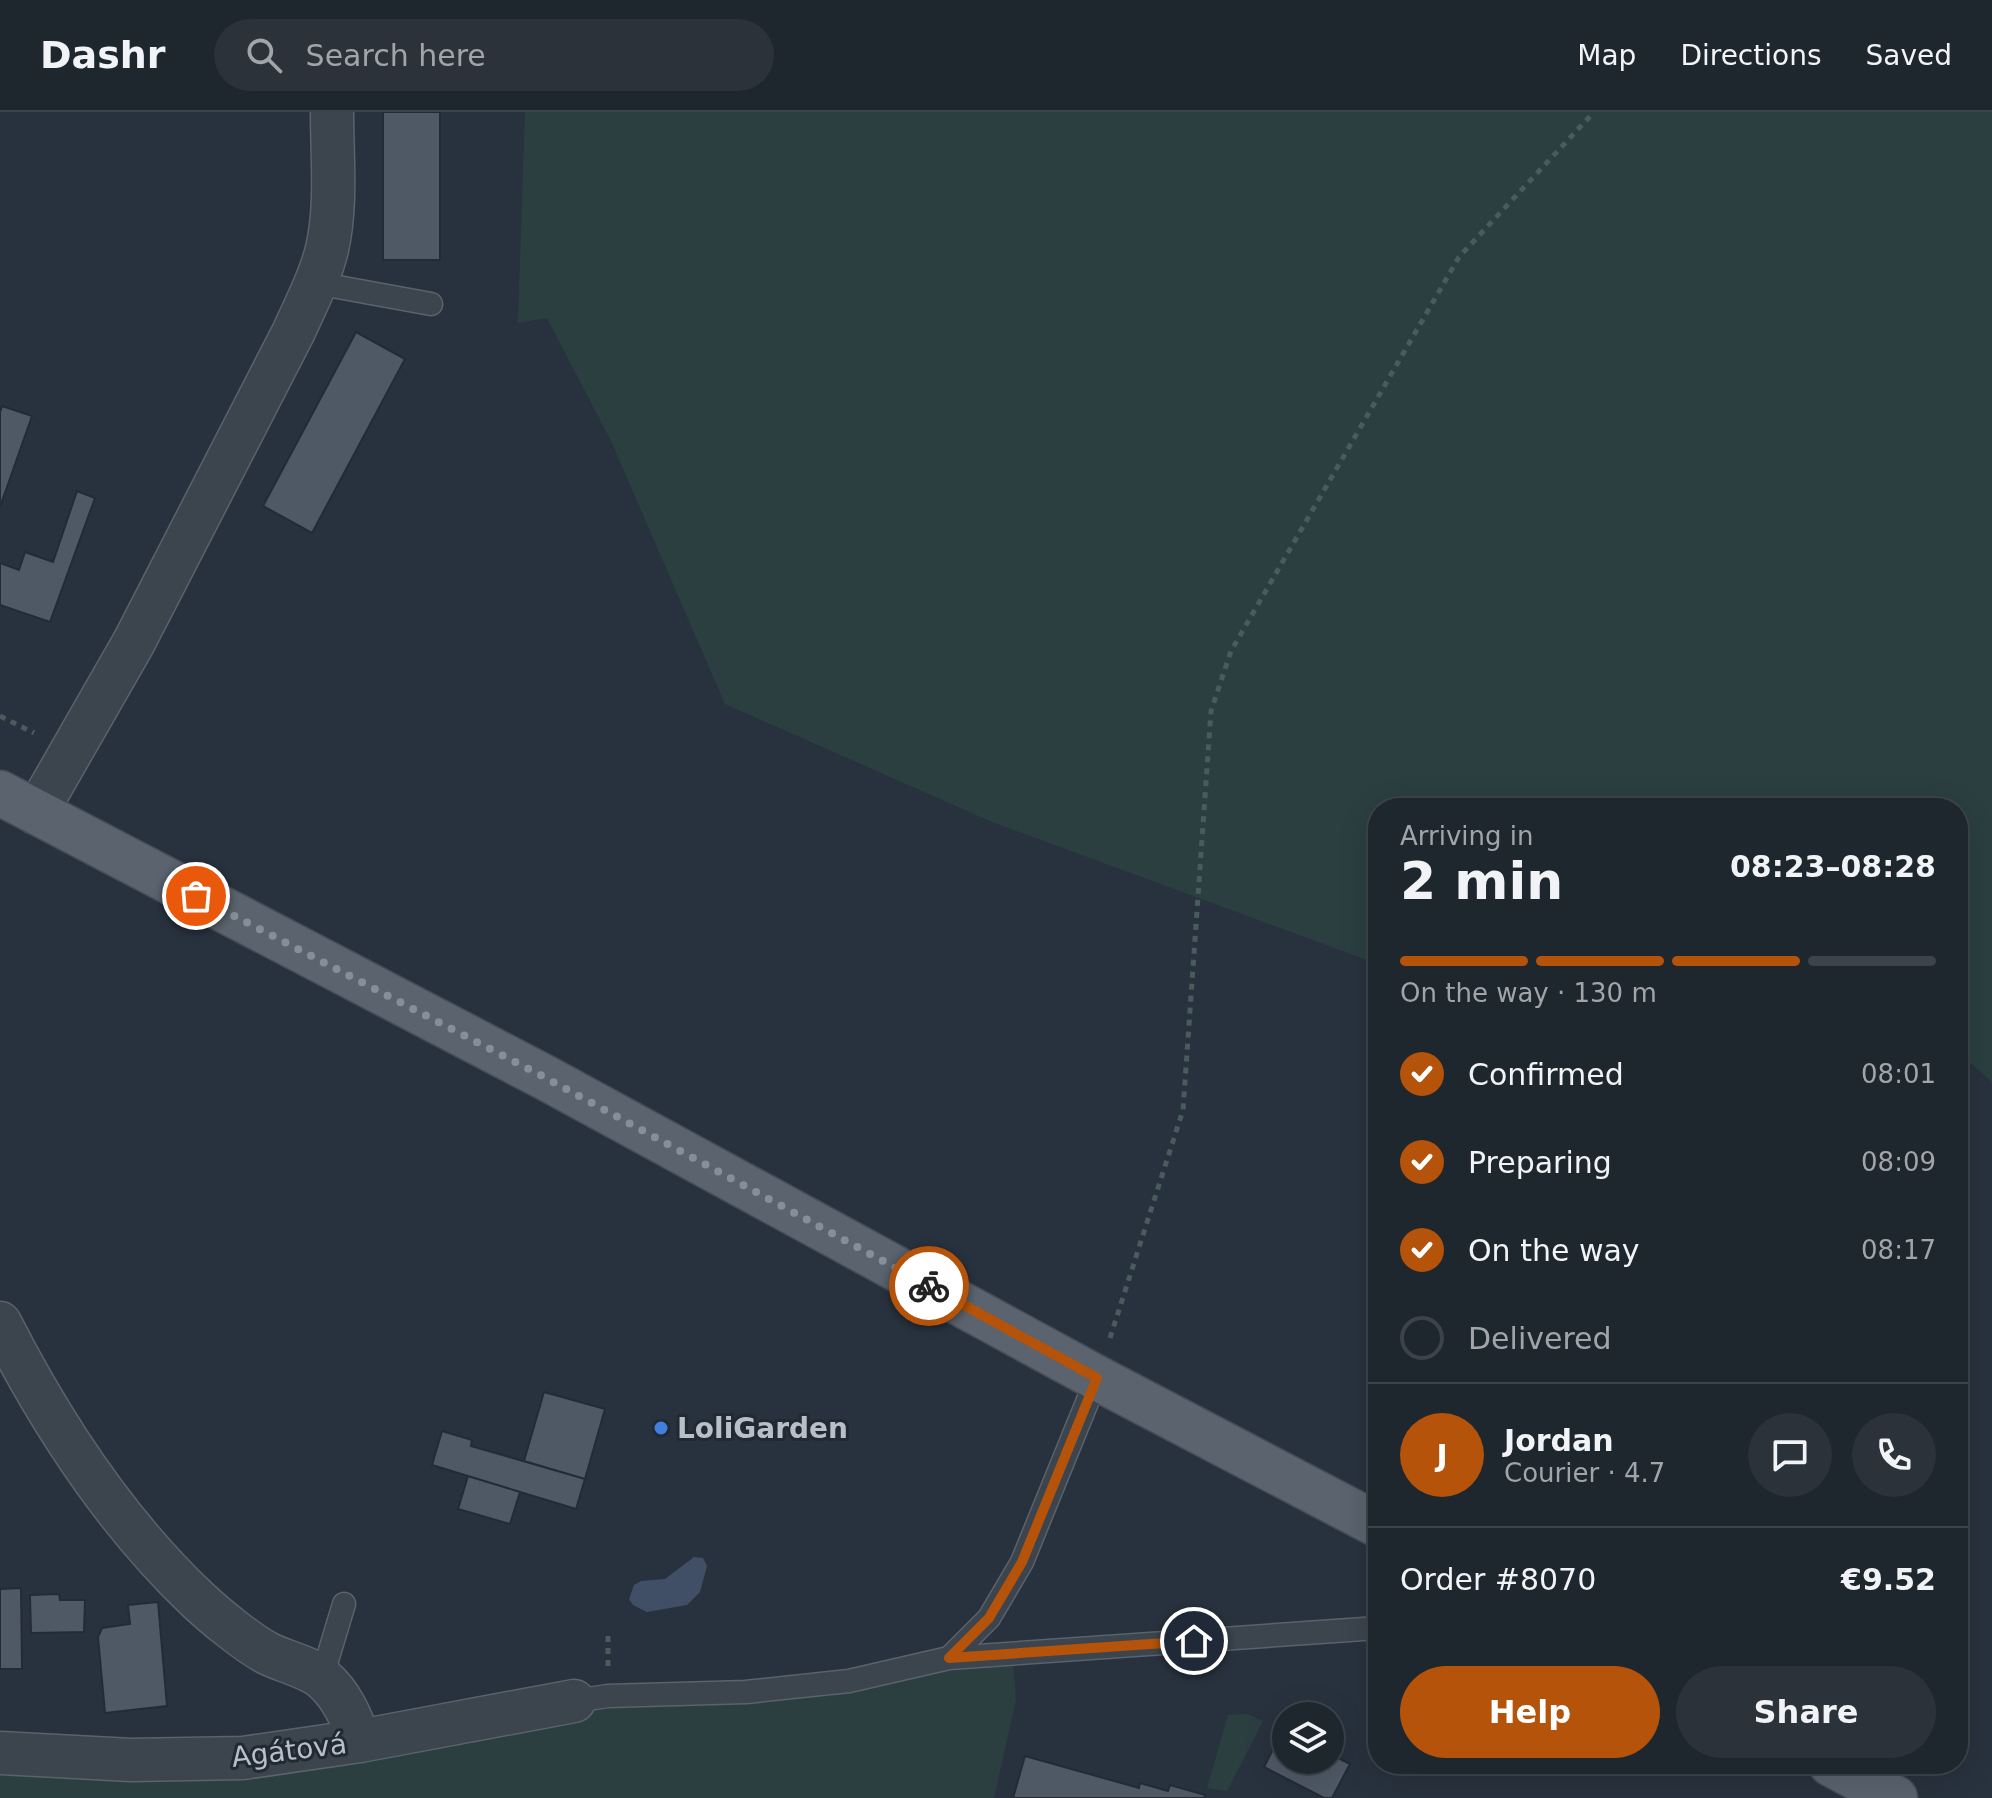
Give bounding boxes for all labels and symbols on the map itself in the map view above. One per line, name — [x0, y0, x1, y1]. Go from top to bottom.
pin — [162, 862, 230, 930]
courier — [889, 1246, 969, 1326]
place label: LoliGarden — [677, 1412, 848, 1445]
marker: LoliGarden — [652, 1419, 670, 1437]
pin — [1160, 1607, 1228, 1675]
street label: Agátová — [230, 1727, 349, 1774]

